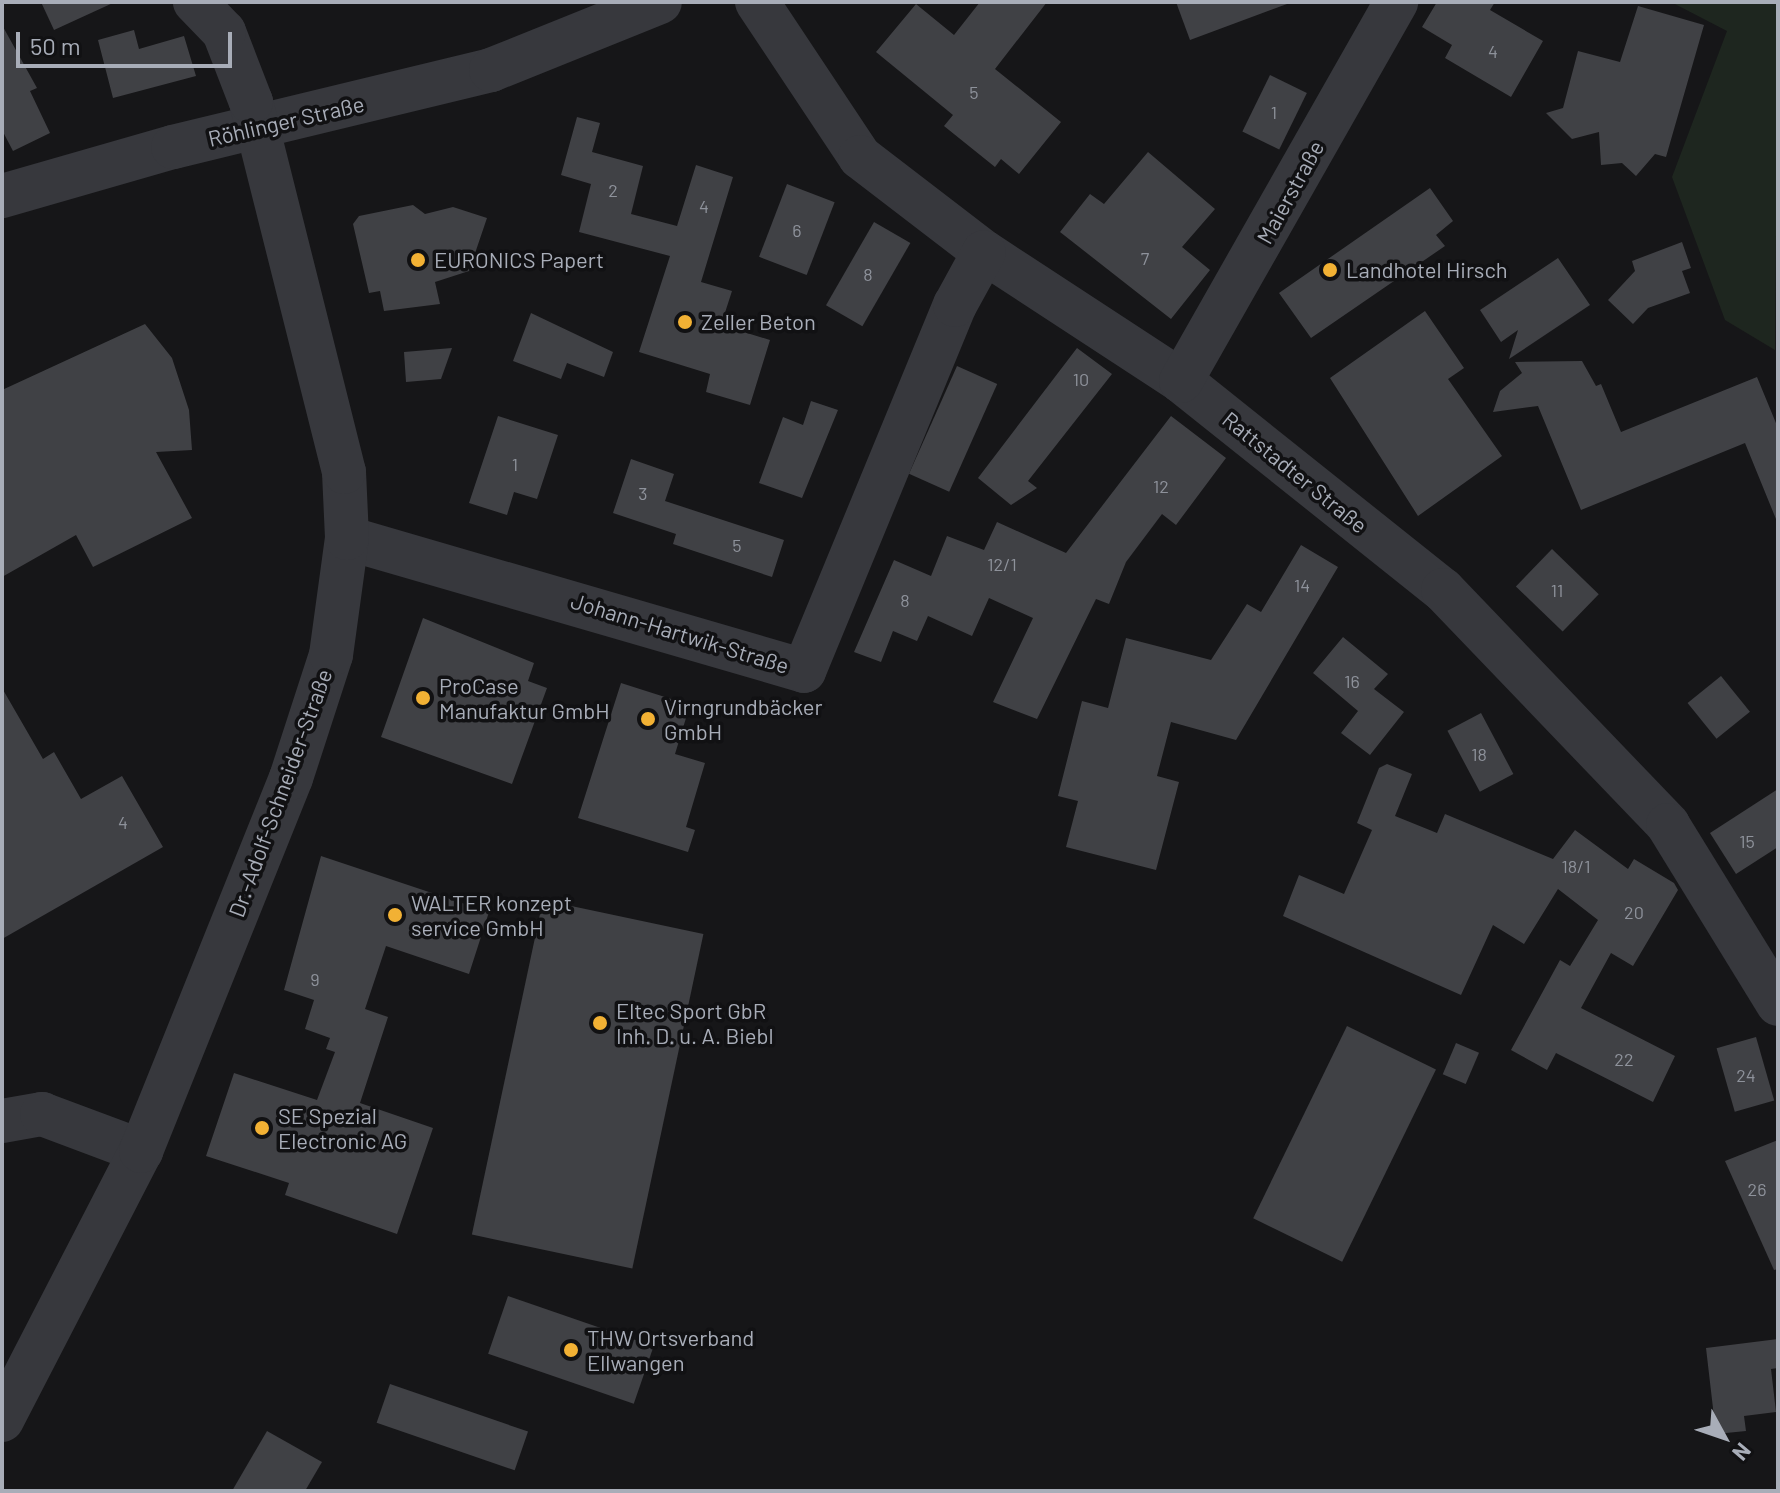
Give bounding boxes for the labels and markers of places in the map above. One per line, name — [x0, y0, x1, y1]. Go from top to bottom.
place label: EURONICS Papert — [434, 247, 604, 273]
marker: EURONICS Papert — [409, 251, 427, 269]
place label: Landhotel Hirsch — [1346, 257, 1508, 283]
marker: Landhotel Hirsch — [1321, 261, 1339, 279]
place label: Zeller Beton — [701, 309, 816, 335]
marker: Zeller Beton — [676, 313, 694, 331]
place label: ProCase Manufaktur GmbH — [439, 672, 610, 724]
marker: ProCase Manufaktur GmbH — [414, 689, 432, 707]
place label: Virngrundbäcker GmbH — [664, 693, 823, 744]
marker: Virngrundbäcker GmbH — [639, 710, 657, 728]
place label: WALTER konzept service GmbH — [411, 889, 572, 940]
marker: WALTER konzept service GmbH — [386, 906, 404, 924]
place label: Eltec Sport GbR Inh. D. u. A. Biebl — [616, 997, 774, 1048]
marker: Eltec Sport GbR Inh. D. u. A. Biebl — [591, 1014, 609, 1032]
place label: SE Spezial Electronic AG — [278, 1102, 407, 1154]
marker: SE Spezial Electronic AG — [253, 1119, 271, 1137]
place label: THW Ortsverband Ellwangen — [587, 1324, 754, 1376]
marker: THW Ortsverband Ellwangen — [562, 1341, 580, 1359]

